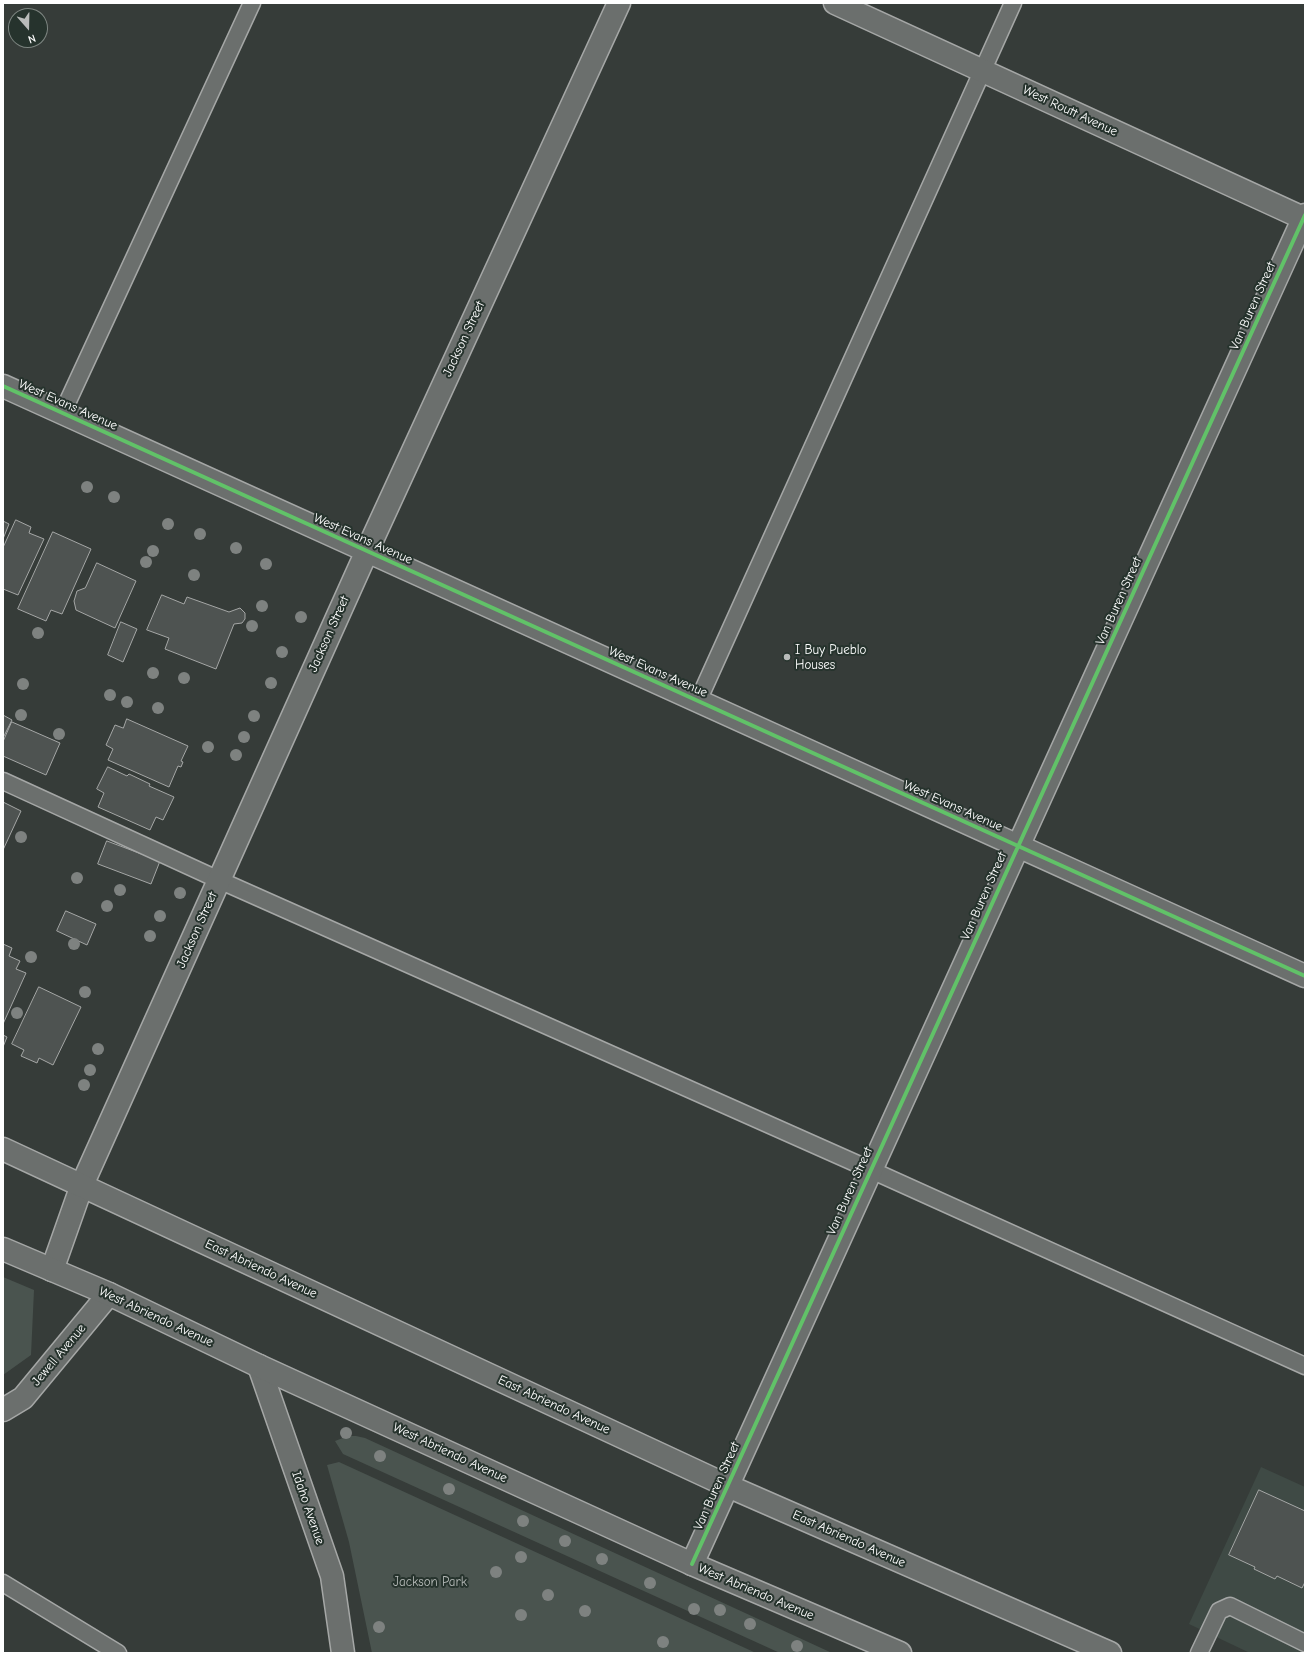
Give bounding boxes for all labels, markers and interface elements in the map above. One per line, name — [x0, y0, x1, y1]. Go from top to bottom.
north arrow — [8, 8, 48, 48]
text: N — [26, 31, 38, 46]
street label: West Routt Avenue — [1020, 82, 1120, 140]
street label: Van Buren Street — [1227, 260, 1279, 352]
street label: Jackson Street — [440, 299, 488, 379]
street label: West Evans Avenue — [16, 376, 120, 434]
street label: West Evans Avenue — [311, 510, 415, 568]
street label: Van Buren Street — [1093, 555, 1145, 647]
street label: Jackson Street — [305, 594, 353, 674]
place label: I Buy Pueblo Houses — [795, 642, 866, 673]
street label: West Evans Avenue — [606, 643, 710, 701]
marker: I Buy Pueblo Houses — [782, 652, 792, 662]
street label: West Evans Avenue — [901, 777, 1005, 835]
street label: Van Buren Street — [958, 850, 1010, 942]
street label: Jackson Street — [173, 890, 221, 970]
street label: Van Buren Street — [824, 1145, 876, 1237]
street label: East Abriendo Avenue — [202, 1236, 320, 1302]
street label: West Abriendo Avenue — [96, 1284, 216, 1350]
street label: Jewell Avenue — [29, 1321, 89, 1389]
street label: East Abriendo Avenue — [495, 1372, 613, 1438]
street label: West Abriendo Avenue — [390, 1420, 510, 1486]
street label: Van Buren Street — [691, 1440, 743, 1532]
street label: Idaho Avenue — [288, 1469, 328, 1547]
street label: East Abriendo Avenue — [790, 1507, 908, 1571]
street label: West Abriendo Avenue — [696, 1561, 816, 1623]
park label: Jackson Park — [393, 1574, 467, 1590]

